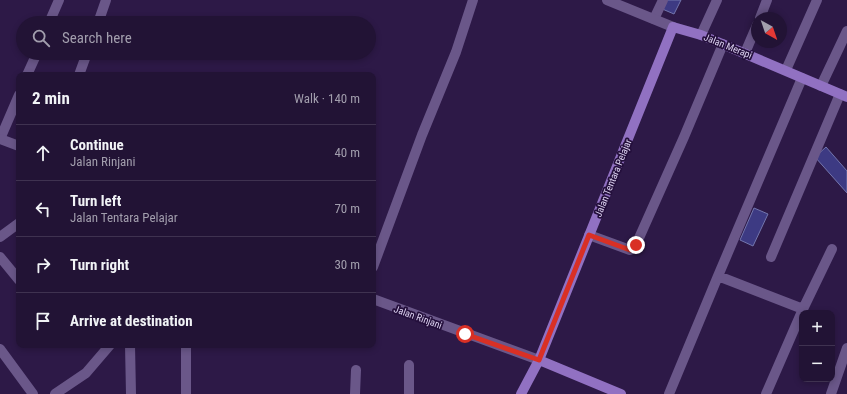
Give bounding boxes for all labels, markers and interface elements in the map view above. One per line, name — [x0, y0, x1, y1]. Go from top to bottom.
north arrow — [751, 12, 787, 48]
search box — [16, 16, 376, 60]
icon: search — [30, 27, 52, 49]
text: Search here — [62, 29, 132, 47]
street label: Jalan Merapi — [702, 31, 754, 61]
text: 2 min — [32, 88, 70, 108]
text: Walk · 140 m — [294, 91, 360, 106]
text: Continue — [70, 136, 124, 154]
street label: Jalan Tentara Pelajar — [592, 137, 634, 219]
icon: ahead — [32, 142, 54, 164]
text: 40 m — [334, 145, 360, 160]
text: Jalan Rinjani — [70, 154, 136, 169]
text: Turn left — [70, 192, 121, 210]
icon: left — [32, 198, 54, 220]
text: 70 m — [334, 201, 360, 216]
text: Jalan Tentara Pelajar — [70, 210, 178, 225]
route end — [627, 236, 645, 254]
icon: right — [32, 254, 54, 276]
text: Turn right — [70, 256, 129, 274]
text: 30 m — [334, 257, 360, 272]
street label: Jalan Rinjani — [392, 303, 444, 331]
icon: arrive — [32, 310, 54, 332]
map controls — [799, 310, 835, 382]
button: + — [799, 310, 835, 346]
text: Arrive at destination — [70, 312, 193, 330]
route start — [456, 325, 474, 343]
button: − — [799, 346, 835, 382]

